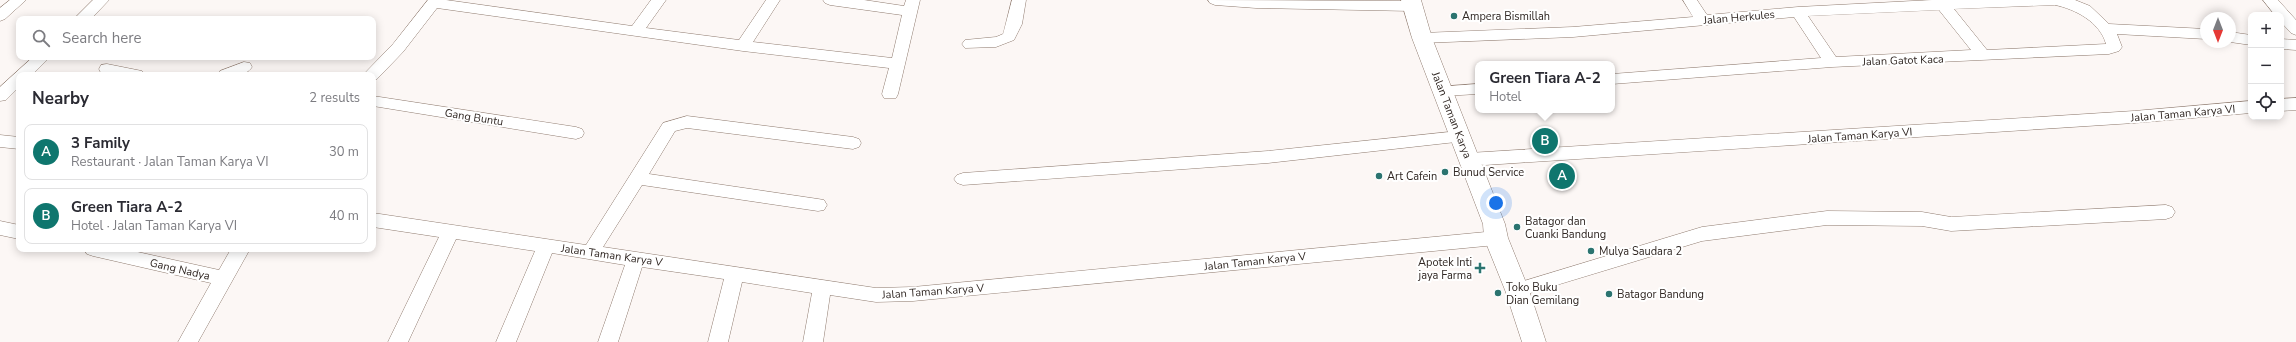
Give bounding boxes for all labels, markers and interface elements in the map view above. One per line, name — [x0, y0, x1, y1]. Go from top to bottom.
street label: Jalan Herkules — [1702, 7, 1775, 28]
place label: Ampera Bismillah — [1462, 9, 1550, 24]
marker: Ampera Bismillah — [1449, 11, 1459, 21]
north arrow — [2200, 12, 2236, 48]
map controls — [2248, 12, 2284, 120]
button: + — [2248, 12, 2284, 48]
search box — [16, 16, 376, 60]
icon: search — [30, 27, 52, 49]
text: Search here — [62, 28, 142, 48]
button: − — [2248, 48, 2284, 84]
street label: Jalan Gatot Kaca — [1861, 52, 1944, 69]
popup — [1475, 61, 1615, 113]
text: Green Tiara A-2 — [1489, 68, 1601, 88]
street label: Jalan Taman Karya — [1428, 69, 1475, 161]
button: locate — [2248, 84, 2284, 120]
text: Nearby — [32, 87, 89, 110]
text: Hotel — [1489, 88, 1521, 106]
text: 2 results — [309, 89, 360, 107]
street label: Jalan Taman Karya VI — [2129, 101, 2236, 126]
street label: Gang Buntu — [444, 105, 504, 130]
street label: Jalan Taman Karya VI — [1806, 124, 1913, 147]
pin: B — [1532, 126, 1558, 156]
text: 3 Family — [71, 133, 130, 153]
text: A — [41, 143, 51, 161]
text: 30 m — [329, 143, 359, 161]
text: Restaurant · Jalan Taman Karya VI — [71, 153, 269, 171]
pin: A — [1549, 161, 1575, 191]
place label: Bunud Service — [1453, 165, 1524, 180]
marker: Bunud Service — [1440, 167, 1450, 177]
place label: Art Cafein — [1387, 169, 1437, 184]
marker: Art Cafein — [1374, 171, 1384, 181]
your location — [1486, 193, 1506, 213]
text: Green Tiara A-2 — [71, 197, 183, 217]
text: B — [42, 207, 50, 225]
text: 40 m — [329, 207, 359, 225]
place label: Batagor dan Cuanki Bandung — [1525, 214, 1606, 242]
text: Hotel · Jalan Taman Karya VI — [71, 217, 237, 235]
marker: Batagor dan Cuanki Bandung — [1512, 222, 1522, 232]
street label: Jalan Taman Karya V — [559, 241, 664, 270]
place label: Mulya Saudara 2 — [1599, 244, 1682, 259]
marker: Mulya Saudara 2 — [1586, 246, 1596, 256]
street label: Jalan Taman Karya V — [1202, 249, 1307, 274]
street label: Gang Nadya — [148, 255, 212, 284]
place label: Apotek Inti jaya Farma — [1418, 255, 1472, 283]
marker: Apotek Inti jaya Farma — [1475, 263, 1485, 273]
street label: Jalan Taman Karya V — [881, 280, 985, 303]
place label: Toko Buku Dian Gemilang — [1506, 280, 1579, 308]
place label: Batagor Bandung — [1617, 287, 1704, 302]
marker: Toko Buku Dian Gemilang — [1493, 288, 1503, 298]
marker: Batagor Bandung — [1604, 289, 1614, 299]

